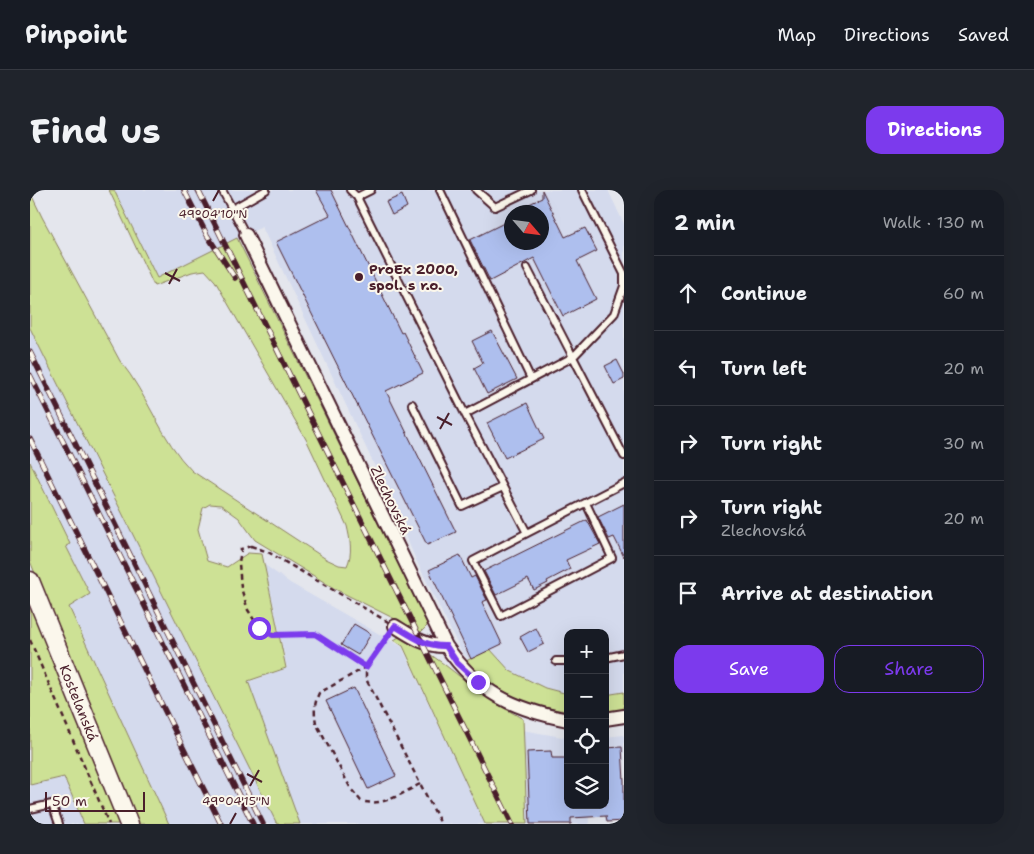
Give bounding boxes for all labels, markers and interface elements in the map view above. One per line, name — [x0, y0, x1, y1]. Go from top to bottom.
text: Pinpoint — [25, 19, 127, 51]
text: Map — [778, 23, 816, 47]
text: Directions — [844, 23, 930, 47]
text: Saved — [958, 23, 1009, 47]
button: Directions — [866, 106, 1004, 154]
text: Find us — [30, 107, 161, 154]
north arrow — [504, 205, 549, 250]
text: 49°04'10"N — [179, 206, 247, 222]
text: 2 min — [674, 209, 735, 237]
text: Walk · 130 m — [883, 212, 984, 233]
place label: ProEx 2000, spol. s r.o. — [369, 260, 458, 294]
marker: ProEx 2000, spol. s r.o. — [353, 271, 365, 283]
icon: ahead — [674, 279, 702, 307]
text: Continue — [721, 281, 807, 306]
text: 60 m — [943, 283, 984, 304]
icon: left — [674, 354, 702, 382]
text: Turn left — [721, 356, 807, 381]
text: 20 m — [943, 358, 984, 379]
icon: right — [674, 429, 702, 457]
text: Turn right — [721, 431, 822, 456]
text: 30 m — [943, 433, 984, 454]
street label: Zlechovská — [367, 463, 416, 538]
text: Turn right — [721, 495, 822, 520]
icon: right — [674, 504, 702, 532]
text: 20 m — [943, 508, 984, 529]
text: Zlechovská — [721, 520, 806, 541]
icon: arrive — [674, 579, 702, 607]
text: Arrive at destination — [721, 581, 933, 606]
route start — [248, 617, 271, 640]
map controls — [564, 629, 609, 809]
button: + — [564, 629, 609, 674]
button: Save — [674, 645, 824, 693]
button: Share — [834, 645, 984, 693]
street label: Kostelanská — [55, 662, 103, 744]
route end — [467, 671, 490, 694]
button: − — [564, 674, 609, 719]
button: locate — [564, 719, 609, 764]
button: layers — [564, 764, 609, 809]
scale bar — [45, 789, 145, 812]
text: 50 m — [52, 792, 87, 810]
text: 49°04'15"N — [202, 793, 270, 809]

